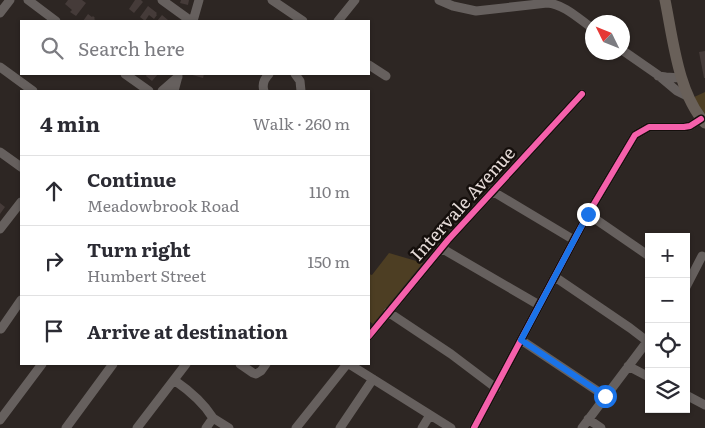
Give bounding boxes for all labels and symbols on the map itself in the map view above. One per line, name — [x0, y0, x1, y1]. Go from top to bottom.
north arrow — [585, 15, 630, 60]
street label: Intervale Avenue — [403, 140, 521, 266]
route end — [577, 203, 600, 226]
route start — [594, 385, 617, 408]

